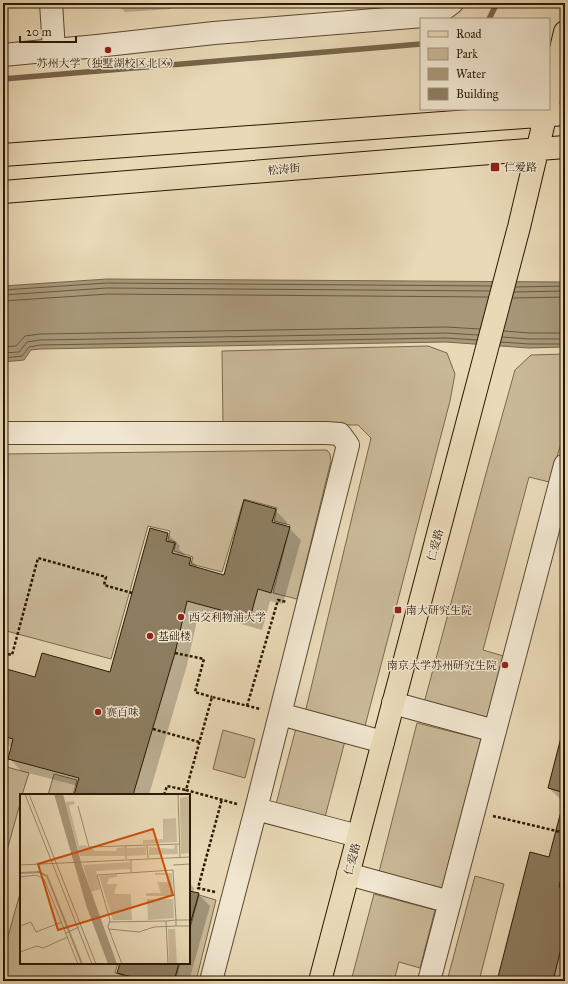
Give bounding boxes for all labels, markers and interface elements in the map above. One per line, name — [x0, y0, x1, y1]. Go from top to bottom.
scale bar — [20, 18, 76, 44]
legend — [420, 18, 550, 110]
text: 20 m — [26, 25, 52, 39]
text: Road — [456, 27, 482, 41]
marker: 苏州大学（独墅湖校区北区） — [103, 45, 113, 55]
text: Park — [456, 47, 478, 61]
place label: 苏州大学（独墅湖校区北区） — [37, 57, 180, 70]
text: Water — [456, 67, 486, 81]
text: Building — [456, 87, 499, 102]
marker: 仁爱路 — [489, 161, 501, 173]
place label: 仁爱路 — [504, 161, 537, 174]
street label: 松涛街 — [267, 162, 301, 177]
street label: 仁爱路 — [425, 528, 446, 563]
place label: 南大研究生院 — [406, 604, 472, 617]
marker: 南大研究生院 — [393, 605, 403, 615]
place label: 西交利物浦大学 — [189, 611, 266, 624]
marker: 西交利物浦大学 — [176, 612, 186, 622]
place label: 基础楼 — [158, 630, 191, 643]
marker: 基础楼 — [145, 631, 155, 641]
place label: 南京大学苏州研究生院 — [387, 659, 497, 672]
marker: 南京大学苏州研究生院 — [500, 660, 510, 670]
place label: 赛百味 — [106, 706, 139, 719]
marker: 赛百味 — [93, 707, 103, 717]
inset map — [20, 794, 190, 964]
street label: 仁爱路 — [342, 842, 363, 877]

